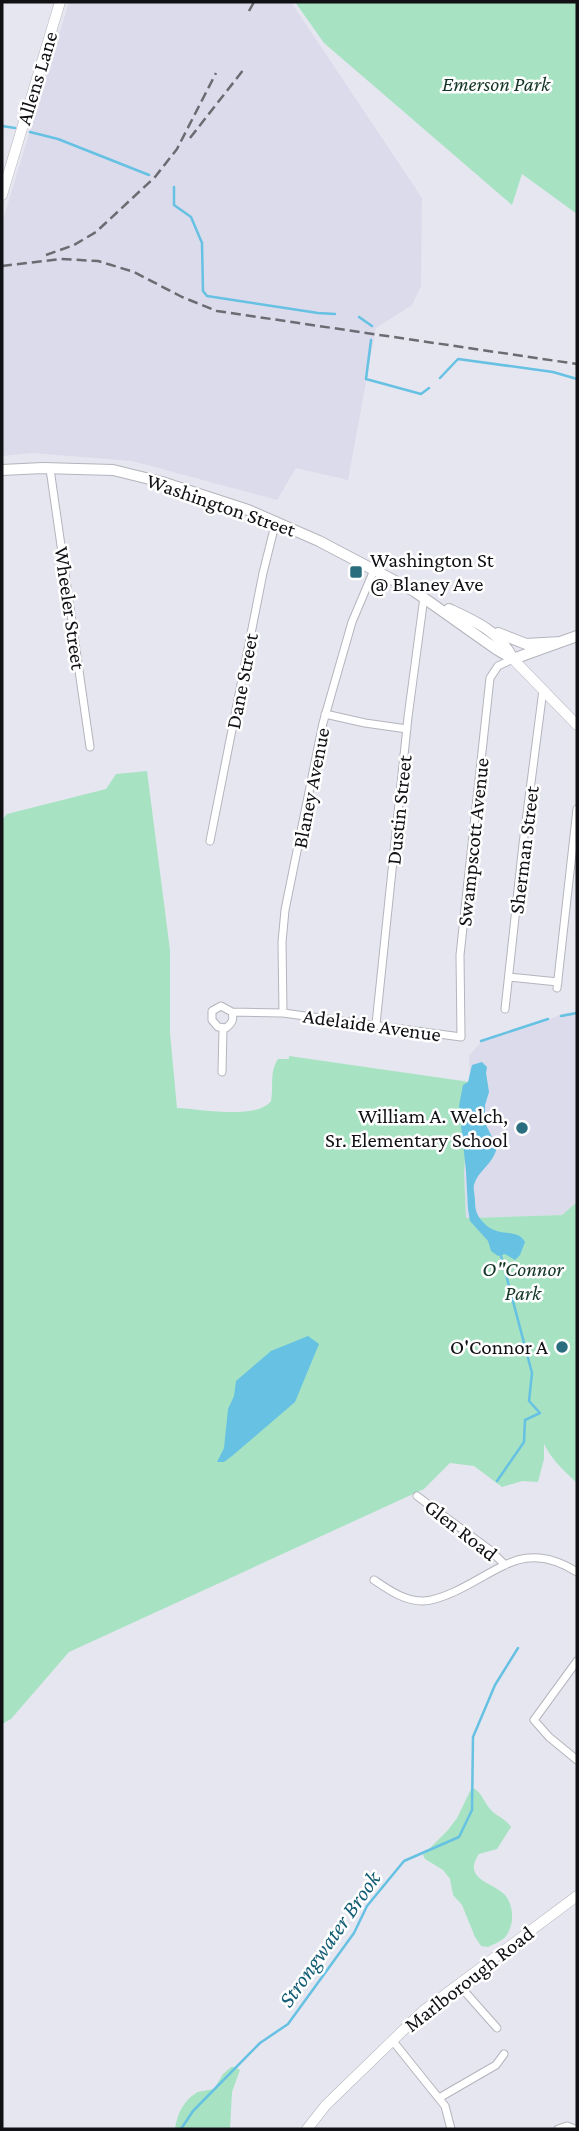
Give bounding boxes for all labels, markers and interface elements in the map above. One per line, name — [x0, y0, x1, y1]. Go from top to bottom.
street label: Allens Lane — [11, 28, 63, 128]
park label: Emerson Park — [442, 72, 551, 96]
street label: Washington Street — [143, 468, 300, 542]
street label: Wheeler Street — [49, 545, 91, 672]
place label: Washington St @ Blaney Ave — [370, 548, 495, 596]
marker: Washington St @ Blaney Ave — [348, 564, 364, 580]
street label: Dane Street — [221, 630, 263, 731]
street label: Blaney Avenue — [288, 726, 334, 850]
street label: Dustin Street — [381, 753, 417, 866]
street label: Swampscott Avenue — [452, 756, 494, 928]
street label: Sherman Street — [504, 784, 544, 915]
street label: Adelaide Avenue — [301, 1003, 443, 1047]
place label: William A. Welch, Sr. Elementary School — [325, 1104, 508, 1152]
marker: William A. Welch, Sr. Elementary School — [514, 1120, 530, 1136]
park label: O"Connor Park — [482, 1257, 564, 1305]
place label: O'Connor A — [450, 1335, 548, 1359]
marker: O'Connor A — [554, 1339, 570, 1355]
street label: Glen Road — [420, 1494, 502, 1566]
water label: Strongwater Brook — [272, 1865, 386, 2012]
street label: Marlborough Road — [399, 1921, 539, 2037]

